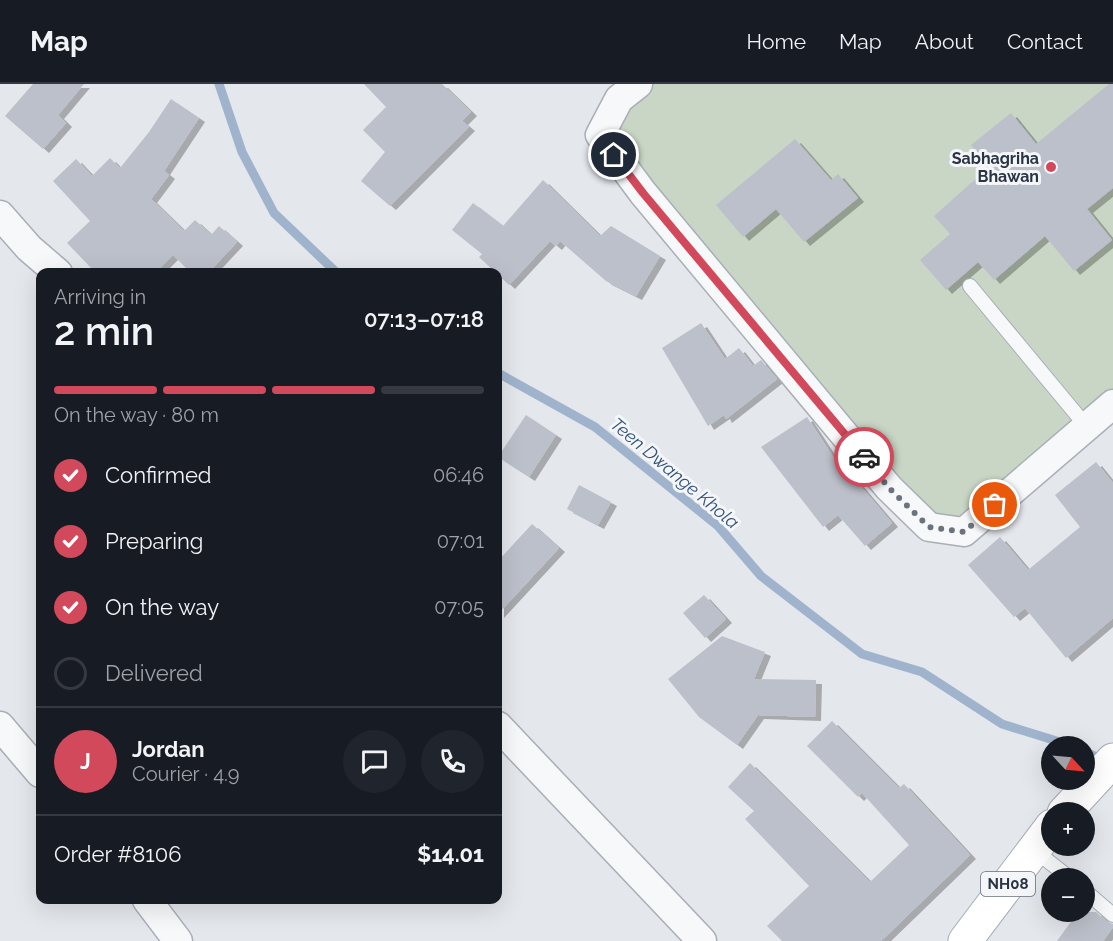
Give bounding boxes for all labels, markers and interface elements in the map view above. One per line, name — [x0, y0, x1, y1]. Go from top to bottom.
text: Map — [30, 25, 88, 58]
text: Home — [747, 29, 806, 54]
text: Map — [839, 29, 882, 54]
text: About — [915, 29, 974, 54]
text: Contact — [1007, 29, 1083, 54]
pin — [588, 129, 639, 180]
icon: home — [597, 138, 630, 171]
place label: Sabhagriha Bhawan — [952, 149, 1039, 186]
marker: Sabhagriha Bhawan — [1044, 160, 1058, 174]
text: Arriving in — [54, 285, 146, 309]
text: 07:13–07:18 — [364, 306, 484, 332]
text: 2 min — [54, 308, 154, 354]
text: On the way · 80 m — [54, 403, 219, 427]
water label: Teen Dwange Khola — [607, 413, 743, 533]
courier — [834, 427, 894, 487]
icon: car — [848, 441, 881, 474]
icon: check — [54, 459, 87, 492]
text: Confirmed — [105, 462, 212, 488]
text: 06:46 — [433, 463, 484, 487]
pin — [969, 479, 1020, 530]
icon: bag — [978, 488, 1011, 521]
icon: check — [54, 525, 87, 558]
text: Preparing — [105, 528, 203, 554]
text: 07:01 — [437, 529, 484, 553]
icon: check — [54, 591, 87, 624]
text: On the way — [105, 594, 219, 620]
text: 07:05 — [434, 595, 484, 619]
text: Delivered — [105, 660, 203, 686]
button: chat — [343, 730, 406, 793]
button: phone — [421, 730, 484, 793]
text: Jordan — [132, 736, 204, 762]
north arrow — [1041, 736, 1095, 790]
map controls — [1041, 736, 1095, 922]
text: J — [80, 748, 91, 774]
text: Courier · 4.9 — [132, 762, 240, 786]
button: + — [1041, 802, 1095, 856]
text: Order #8106 — [54, 841, 181, 867]
text: $14.01 — [417, 841, 484, 867]
button: − — [1041, 868, 1095, 922]
road number: NH08 — [981, 872, 1035, 896]

